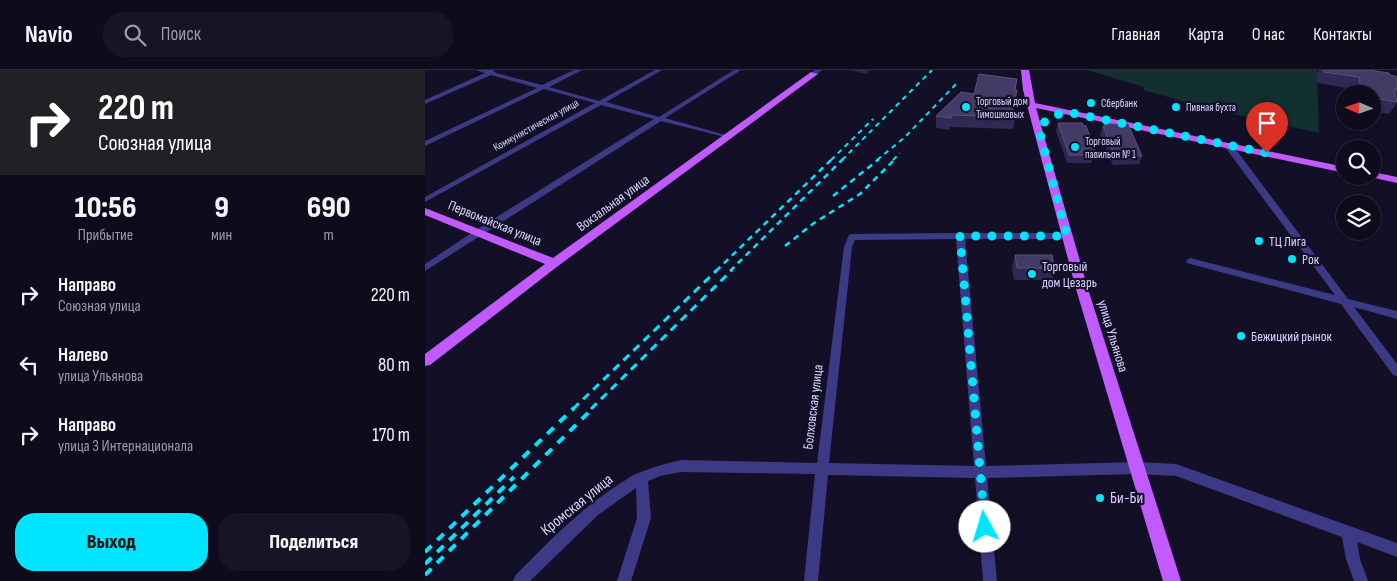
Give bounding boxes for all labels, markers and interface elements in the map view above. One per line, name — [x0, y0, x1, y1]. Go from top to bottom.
search box — [103, 12, 453, 57]
text: Navio — [25, 20, 73, 49]
icon: search — [121, 21, 149, 49]
text: Поиск — [161, 23, 201, 46]
text: Главная — [1111, 24, 1160, 45]
text: Карта — [1188, 24, 1224, 45]
text: О нас — [1252, 24, 1285, 45]
text: Контакты — [1313, 24, 1372, 45]
north arrow — [1336, 85, 1381, 130]
map controls — [1336, 85, 1381, 240]
text: 220 m — [98, 87, 174, 130]
icon: right — [15, 90, 80, 155]
place label: Торговый дом Тимошковых — [976, 95, 1028, 121]
street label: Коммунистическая улица — [491, 96, 581, 154]
marker: Сбербанк — [1085, 97, 1097, 109]
place label: Сбербанк — [1101, 97, 1138, 110]
marker: Торговый дом Тимошковых — [960, 101, 972, 113]
marker: Пивная бухта — [1170, 101, 1182, 113]
place label: Пивная бухта — [1186, 101, 1236, 114]
pin — [1246, 102, 1288, 153]
icon: arrive — [1253, 109, 1281, 137]
text: Союзная улица — [98, 130, 212, 157]
place label: Торговый павильон № 1 — [1085, 135, 1136, 161]
button: search — [1336, 140, 1381, 185]
marker: Торговый павильон № 1 — [1069, 141, 1081, 153]
street label: Вокзальная улица — [573, 171, 653, 235]
text: 10:56 — [74, 190, 137, 226]
text: 9 — [214, 190, 229, 226]
text: 690 — [307, 190, 351, 226]
button: layers — [1336, 195, 1381, 240]
street label: Первомайская улица — [446, 197, 544, 249]
text: Прибытие — [78, 226, 133, 245]
text: мин — [211, 226, 232, 245]
text: m — [323, 226, 334, 245]
place label: ТЦ Лига — [1269, 233, 1306, 250]
marker: ТЦ Лига — [1253, 235, 1265, 247]
place label: Рок — [1302, 251, 1320, 268]
marker: Рок — [1286, 253, 1298, 265]
place label: Торговый дом Цезарь — [1042, 258, 1097, 291]
marker: Торговый дом Цезарь — [1026, 268, 1038, 280]
text: Направо — [58, 274, 116, 297]
icon: right — [15, 281, 43, 309]
text: 220 m — [371, 284, 410, 307]
text: Союзная улица — [58, 297, 141, 316]
street label: улица Ульянова — [1094, 298, 1132, 374]
place label: Бежицкий рынок — [1251, 328, 1332, 345]
marker: Бежицкий рынок — [1235, 330, 1247, 342]
text: Налево — [58, 344, 108, 367]
icon: left — [15, 351, 43, 379]
text: 80 m — [378, 354, 410, 377]
street label: Болховская улица — [799, 364, 827, 450]
text: улица Ульянова — [58, 367, 143, 386]
text: Направо — [58, 414, 116, 437]
icon: right — [15, 421, 43, 449]
text: 170 m — [372, 424, 410, 447]
text: улица 3 Интернационала — [58, 437, 193, 456]
street label: Кромская улица — [537, 470, 617, 540]
place label: Би-Би — [1110, 489, 1143, 508]
marker: Би-Би — [1094, 492, 1106, 504]
position arrow — [958, 500, 1010, 552]
button: Выход — [15, 513, 208, 571]
button: Поделиться — [218, 513, 410, 571]

